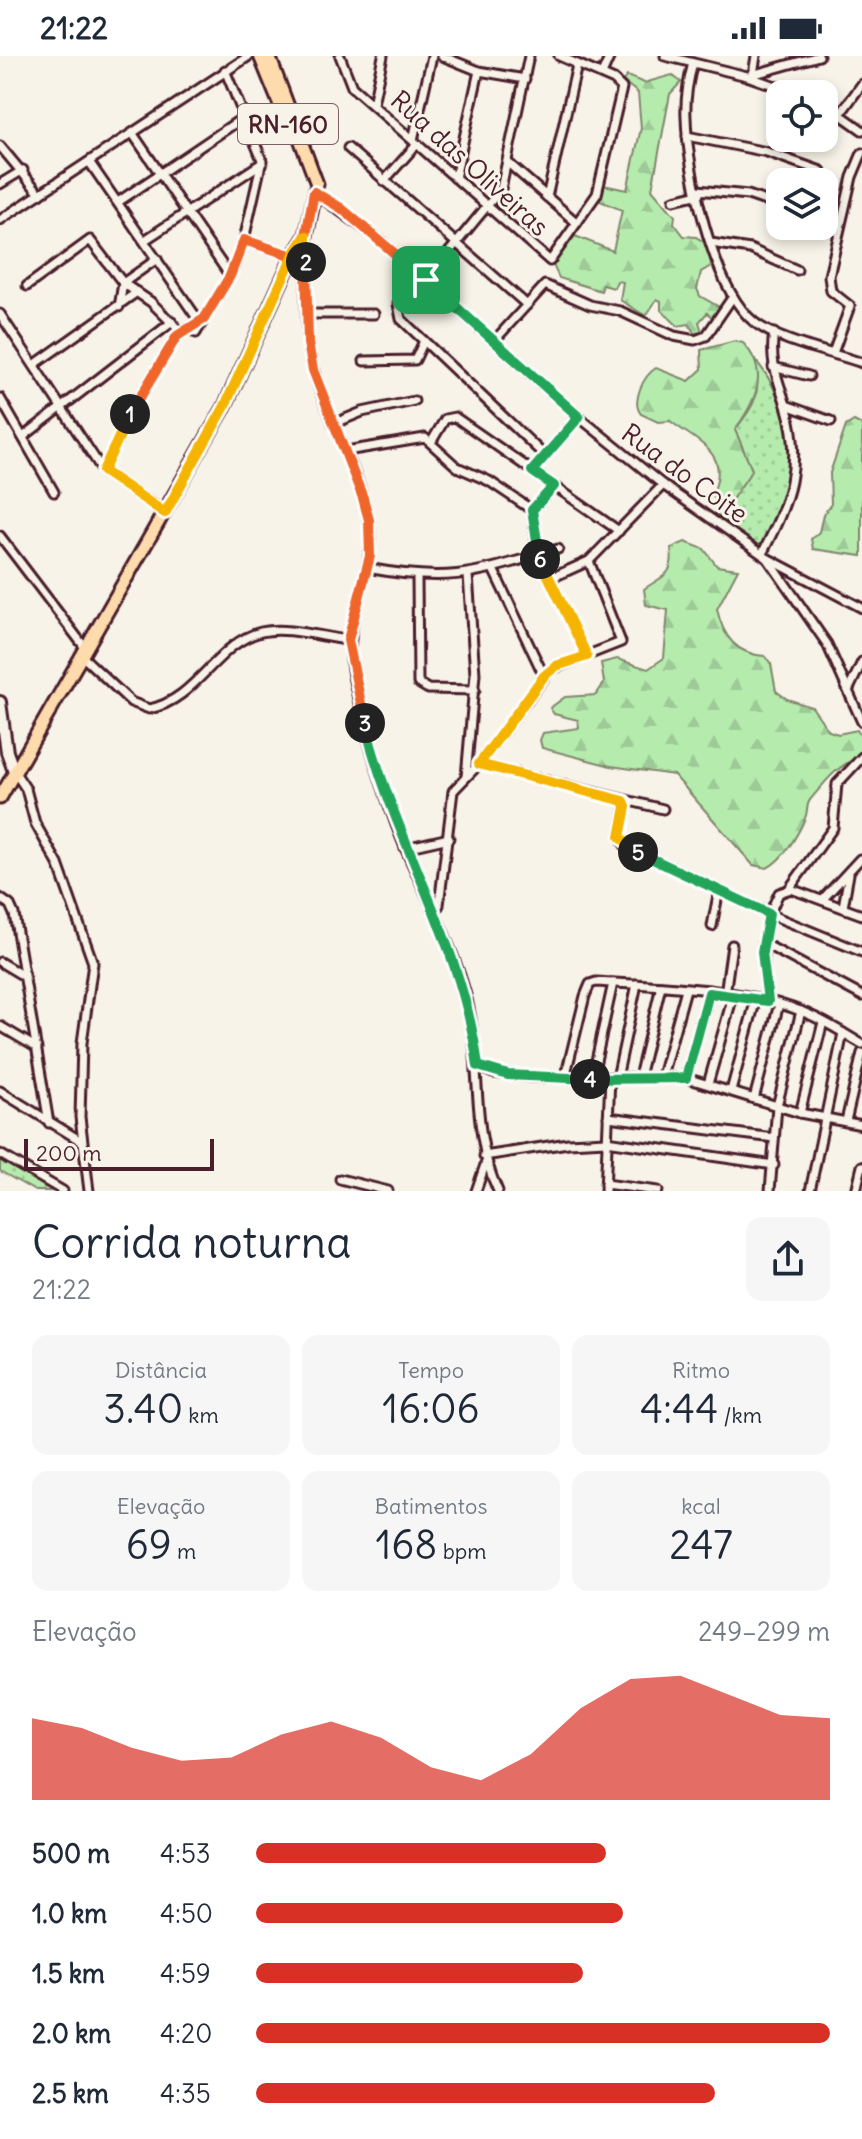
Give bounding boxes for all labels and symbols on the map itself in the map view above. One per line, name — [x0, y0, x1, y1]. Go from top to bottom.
street label: Rua das Oliveiras — [384, 83, 556, 243]
road number: RN-160 — [238, 104, 338, 144]
pin: 2 — [286, 242, 326, 282]
pin — [392, 246, 460, 314]
pin: 1 — [110, 394, 150, 434]
street label: Rua do Coite — [615, 416, 755, 530]
pin: 6 — [520, 539, 560, 579]
pin: 3 — [345, 703, 385, 743]
pin: 5 — [618, 832, 658, 872]
pin: 4 — [570, 1059, 610, 1099]
scale bar — [24, 1135, 214, 1171]

